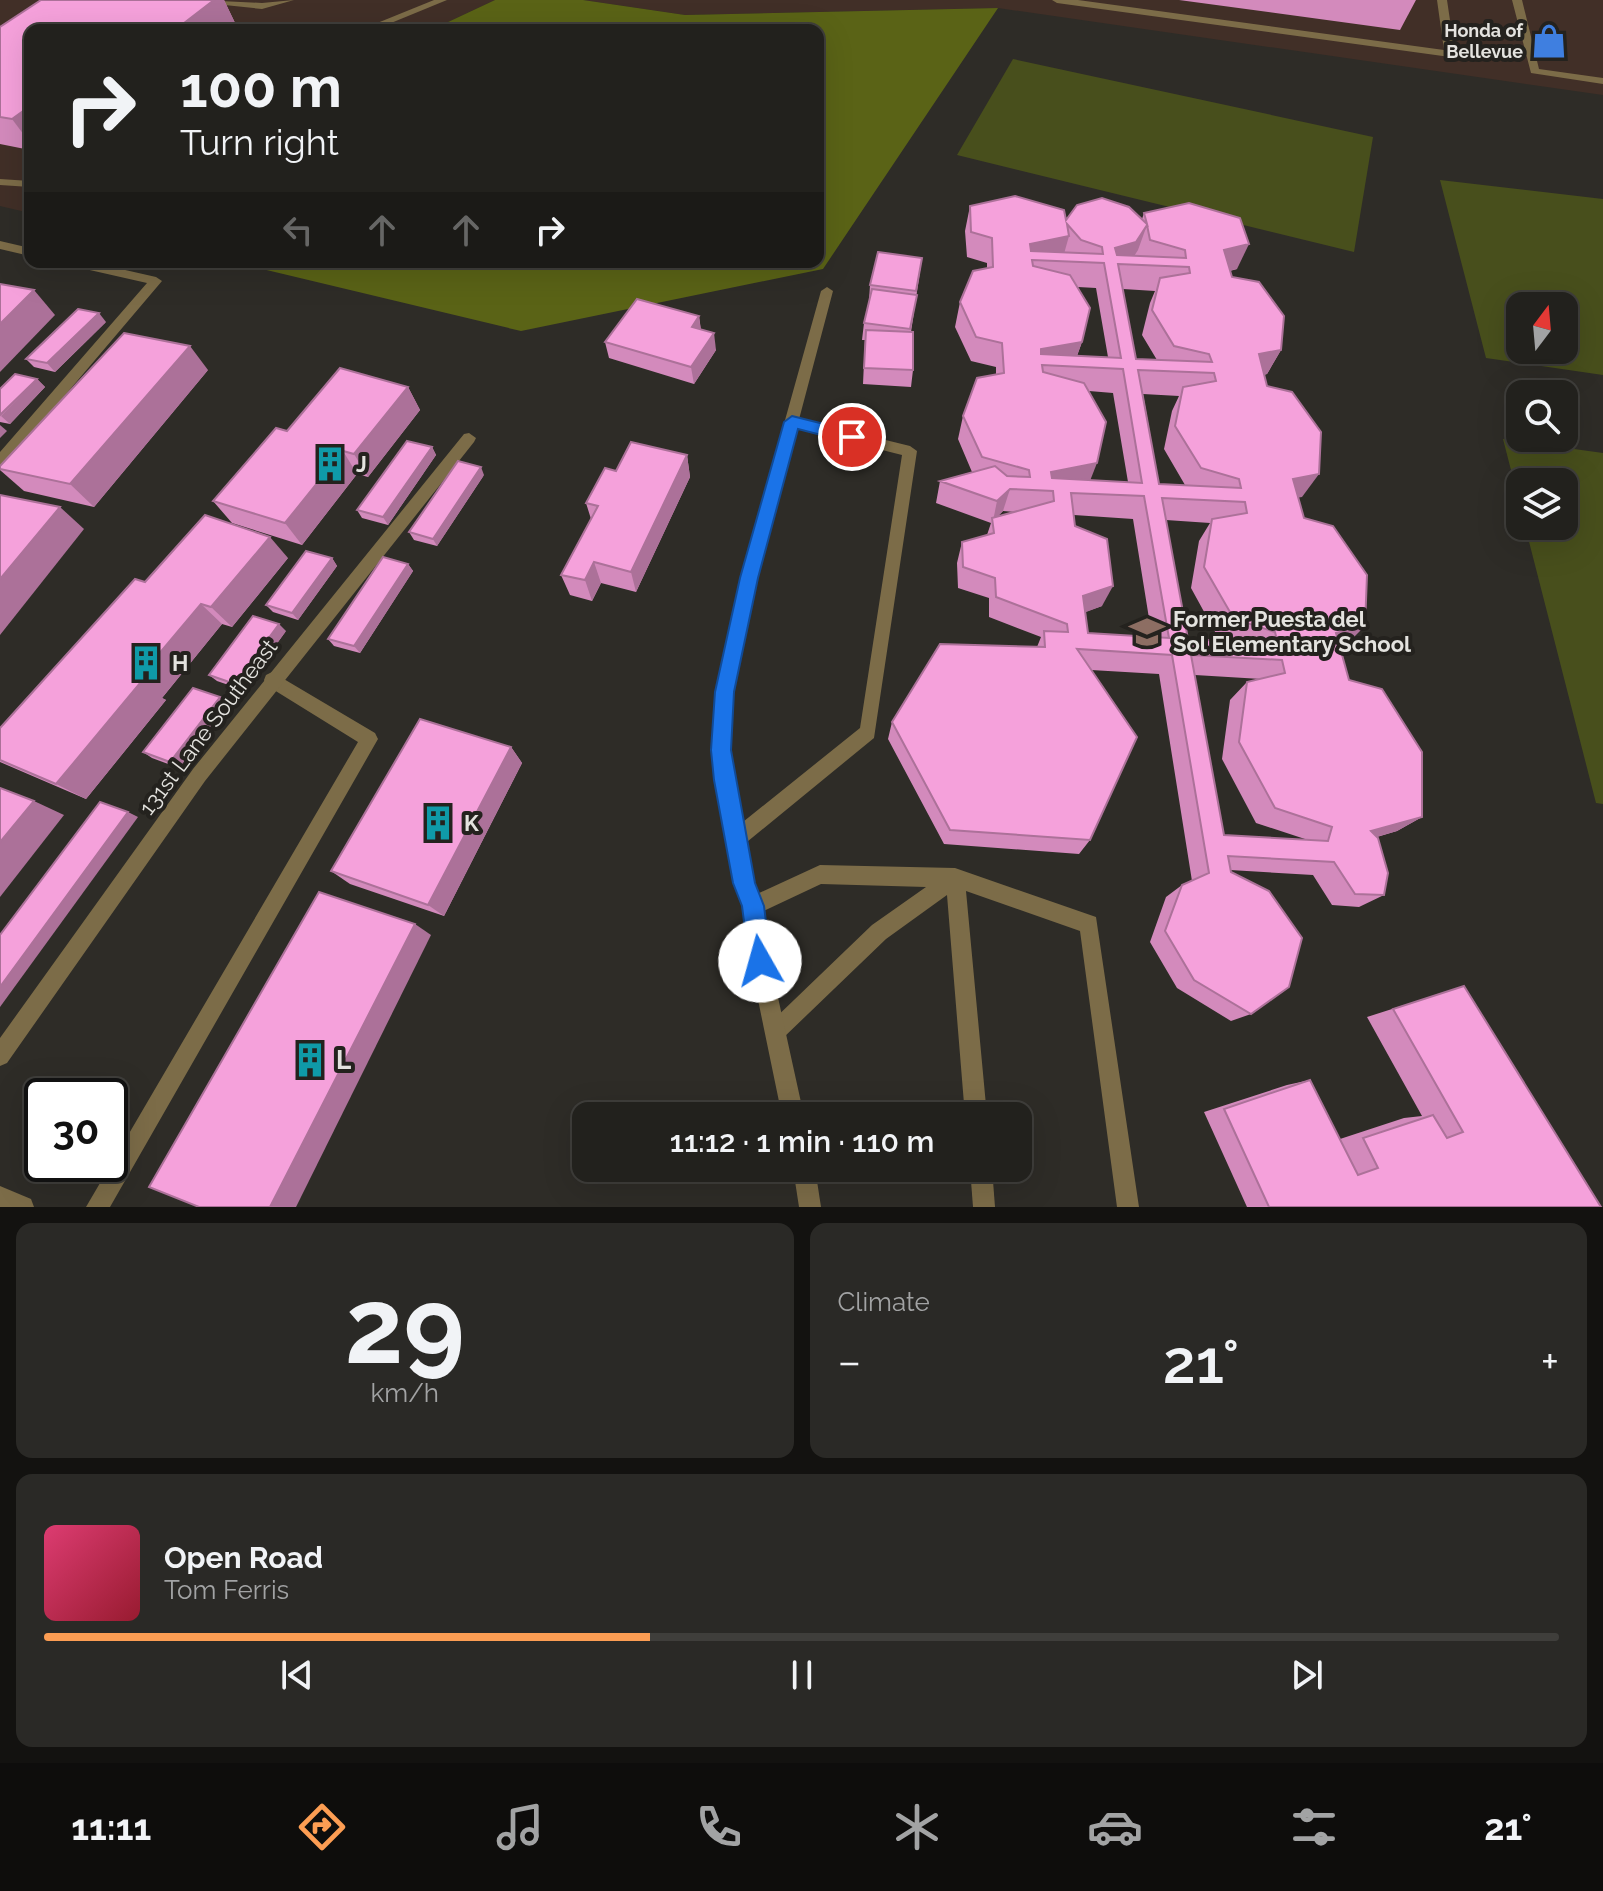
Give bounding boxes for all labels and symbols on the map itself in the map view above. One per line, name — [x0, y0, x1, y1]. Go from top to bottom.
place label: Honda of Bellevue — [1444, 20, 1524, 62]
shop icon: Honda of Bellevue — [1530, 22, 1568, 60]
north arrow — [1506, 292, 1578, 364]
pin — [818, 403, 886, 471]
building icon: J — [311, 445, 349, 483]
place label: J — [356, 451, 367, 477]
place label: Former Puesta del Sol Elementary School — [1173, 606, 1412, 657]
school or university icon: Former Puesta del Sol Elementary School — [1128, 613, 1166, 651]
street label: 131st Lane Southeast — [134, 634, 283, 820]
building icon: H — [127, 644, 165, 682]
place label: H — [172, 650, 188, 676]
building icon: K — [419, 804, 457, 842]
place label: K — [464, 810, 479, 836]
position arrow — [718, 919, 802, 1003]
building icon: L — [291, 1041, 329, 1079]
place label: L — [336, 1045, 351, 1075]
speed limit sign: 30 — [24, 1078, 128, 1182]

